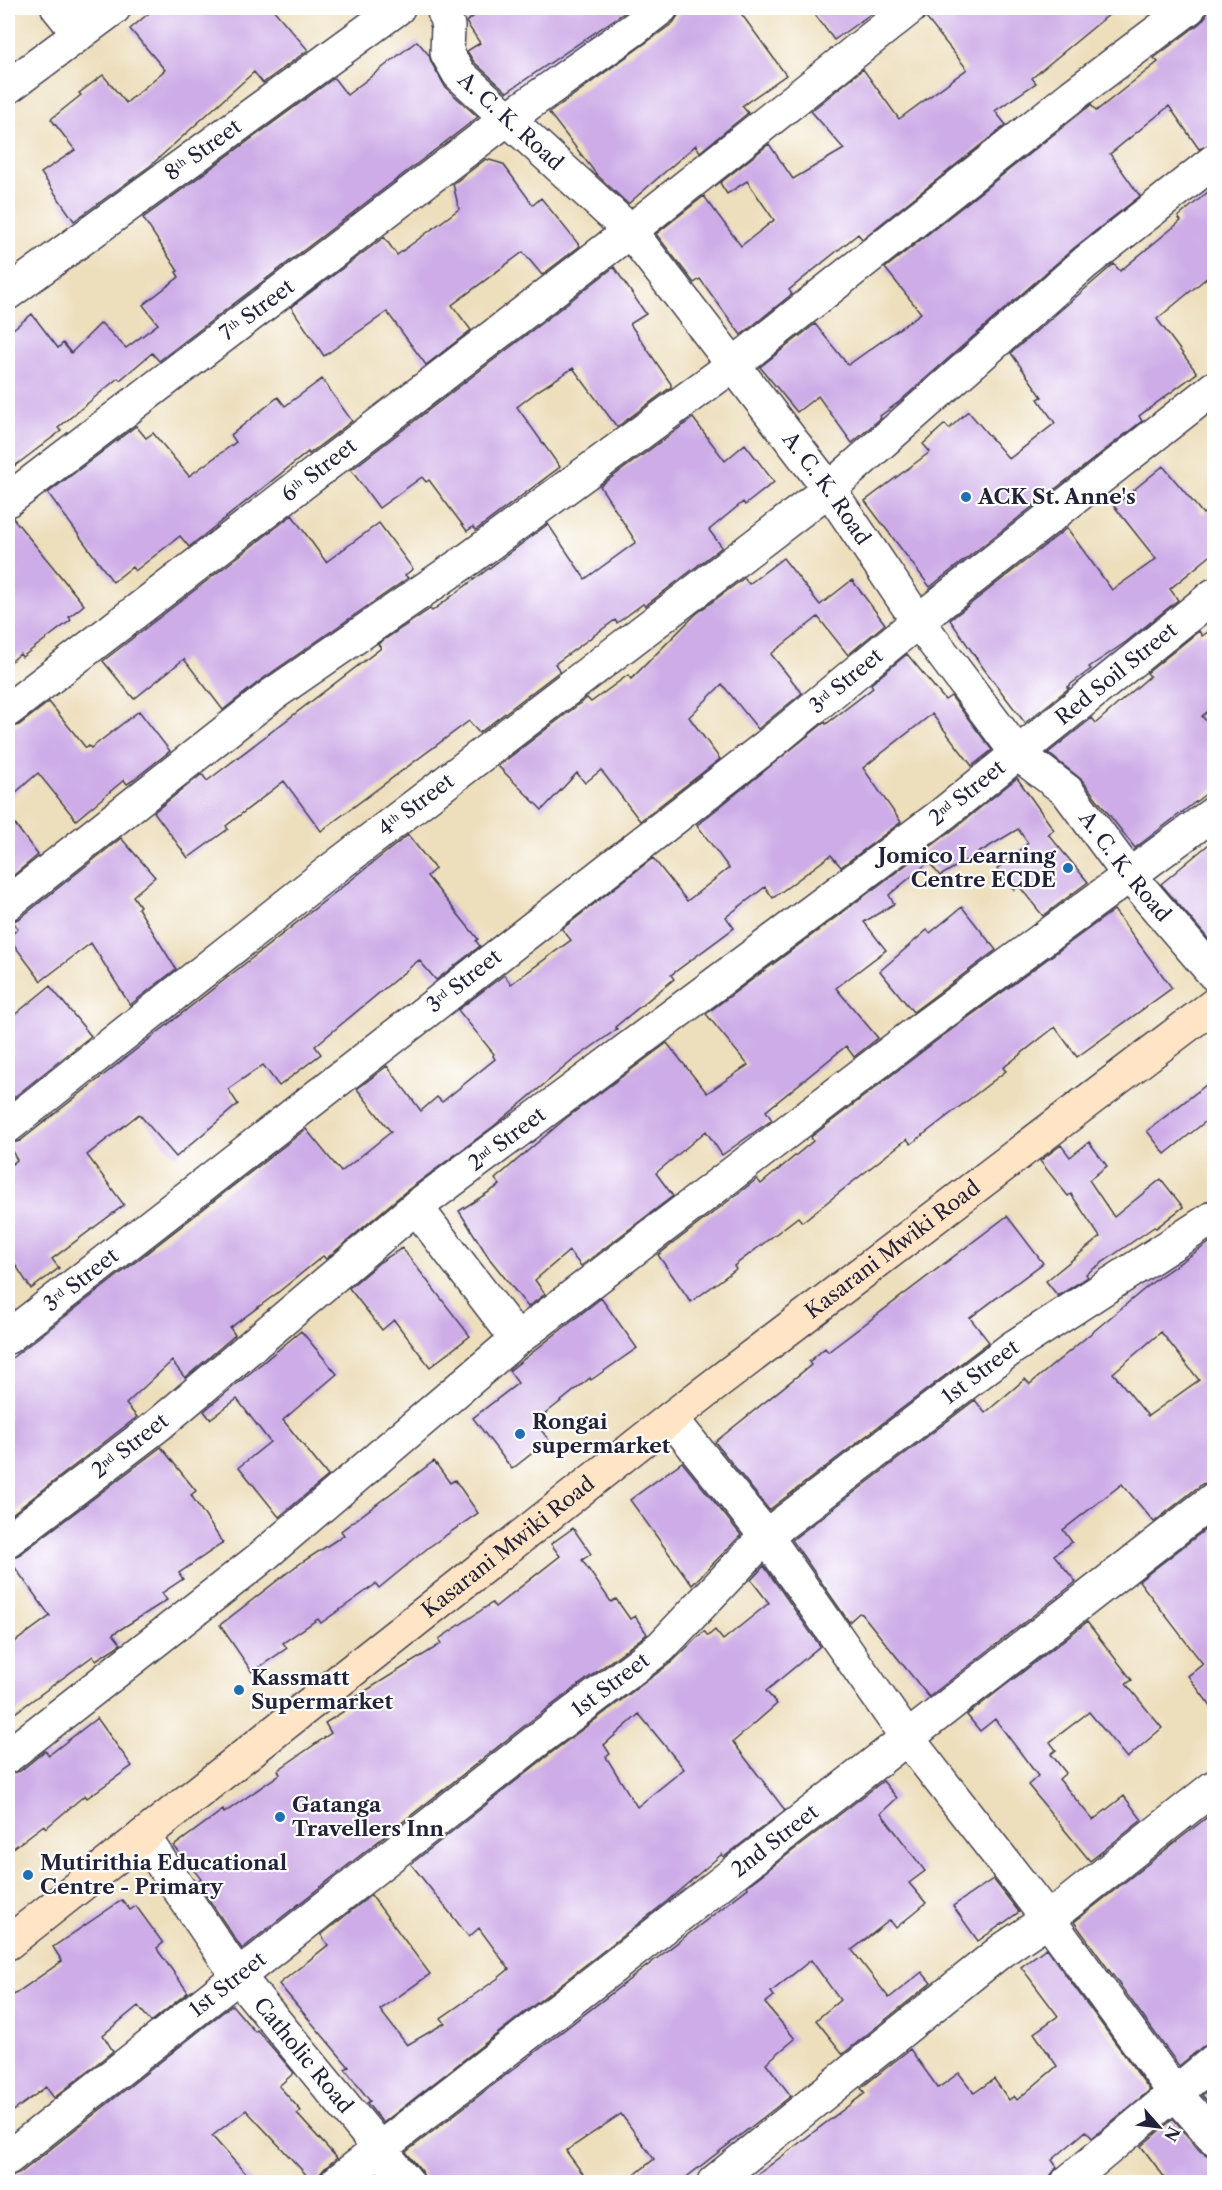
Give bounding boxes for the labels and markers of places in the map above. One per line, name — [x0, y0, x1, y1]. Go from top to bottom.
place label: ACK St. Anne's — [977, 484, 1136, 509]
marker: ACK St. Anne's — [959, 490, 973, 504]
place label: Jomico Learning Centre ECDE — [874, 843, 1057, 892]
marker: Jomico Learning Centre ECDE — [1061, 861, 1075, 875]
place label: Rongai supermarket — [532, 1409, 671, 1458]
marker: Rongai supermarket — [513, 1427, 527, 1441]
place label: Kassmatt Supermarket — [251, 1665, 393, 1714]
marker: Kassmatt Supermarket — [232, 1683, 246, 1697]
place label: Gatanga Travellers Inn — [292, 1792, 445, 1841]
marker: Gatanga Travellers Inn — [273, 1810, 287, 1824]
place label: Mutirithia Educational Centre - Primary — [40, 1850, 287, 1899]
marker: Mutirithia Educational Centre - Primary — [21, 1868, 35, 1882]

